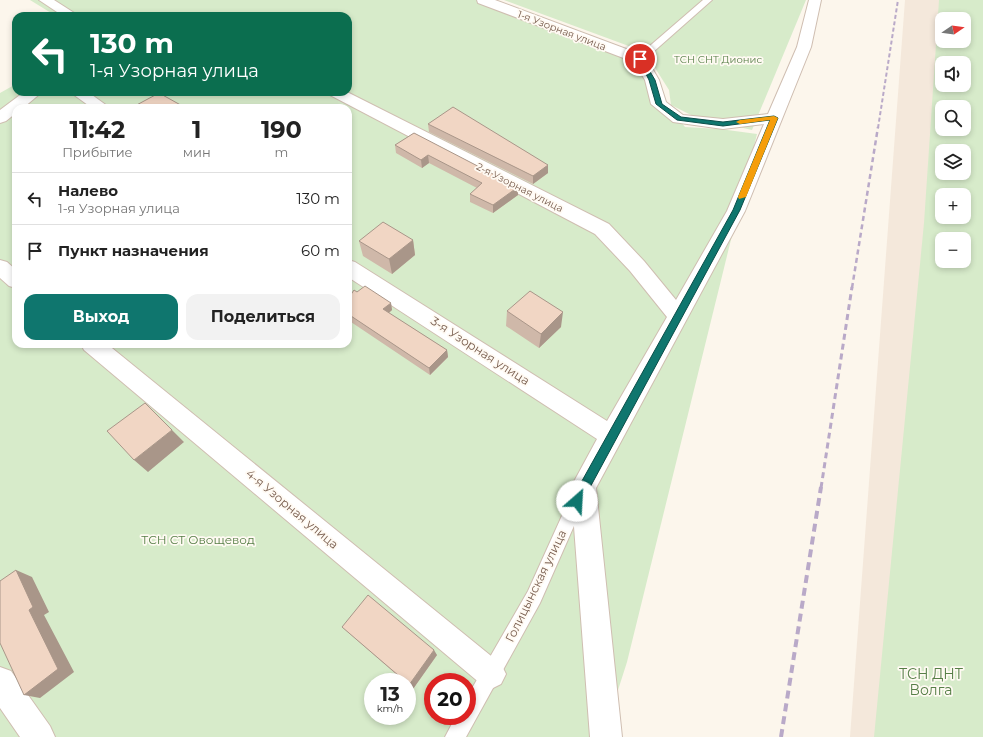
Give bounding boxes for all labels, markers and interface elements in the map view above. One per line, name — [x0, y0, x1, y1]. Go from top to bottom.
street label: 1-я Узорная улица — [516, 8, 608, 53]
north arrow — [935, 12, 971, 48]
map controls — [935, 12, 971, 268]
text: 130 m — [90, 26, 174, 60]
icon: left — [24, 28, 76, 80]
pin — [623, 42, 657, 76]
icon: arrive — [629, 48, 651, 70]
park label: ТСН СНТ Дионис — [674, 53, 762, 66]
button: sound — [935, 56, 971, 92]
text: 1-я Узорная улица — [90, 60, 259, 82]
button: search — [935, 100, 971, 136]
text: 11:42 — [69, 115, 125, 144]
text: 1 — [192, 115, 201, 144]
text: 190 — [261, 115, 302, 144]
text: Прибытие — [62, 144, 133, 160]
text: мин — [183, 144, 211, 160]
text: m — [274, 144, 288, 160]
button: layers — [935, 144, 971, 180]
street label: 2-я Узорная улица — [474, 160, 565, 215]
text: Налево — [58, 181, 118, 200]
icon: left — [24, 188, 46, 210]
button: + — [935, 188, 971, 224]
text: 130 m — [296, 189, 340, 208]
text: 1-я Узорная улица — [58, 200, 180, 216]
button: − — [935, 232, 971, 268]
icon: arrive — [24, 240, 46, 262]
text: Пункт назначения — [58, 241, 209, 260]
text: 60 m — [301, 241, 340, 260]
button: Выход — [24, 294, 178, 340]
button: Поделиться — [186, 294, 340, 340]
street label: 3-я Узорная улица — [428, 313, 533, 388]
street label: 4-я Узорная улица — [243, 466, 342, 552]
position arrow — [556, 480, 598, 522]
street label: Голицынская улица — [502, 527, 569, 644]
park label: ТСН СТ Овощевод — [141, 532, 255, 547]
park label: ТСН ДНТ Волга — [899, 665, 964, 699]
speed limit sign: 20 — [424, 673, 476, 725]
text: 13 — [380, 682, 400, 706]
text: km/h — [377, 702, 403, 715]

